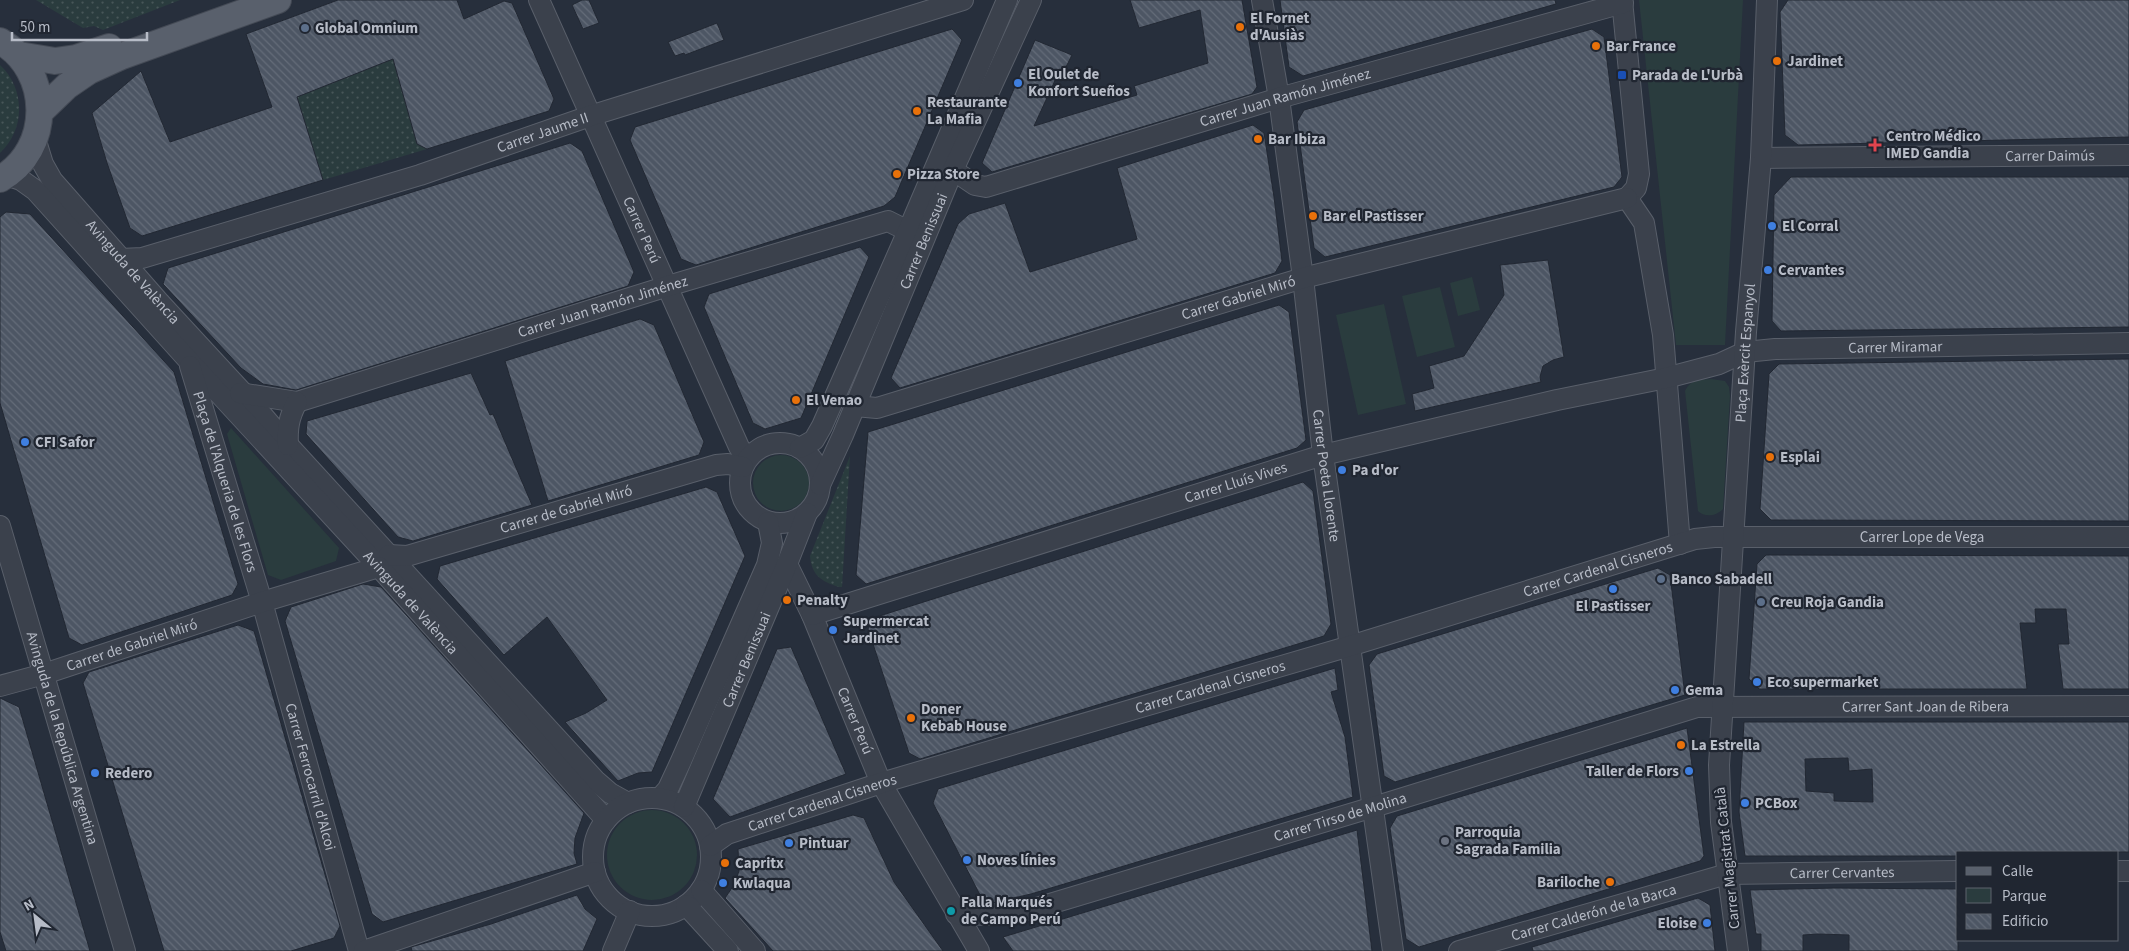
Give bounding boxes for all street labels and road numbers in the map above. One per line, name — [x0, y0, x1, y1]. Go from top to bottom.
street label: Carrer Juan Ramón Jiménez — [1197, 63, 1373, 133]
street label: Carrer Jaume II — [494, 107, 592, 159]
street label: Carrer Daimús — [2005, 145, 2095, 167]
street label: Carrer Benissuai — [895, 190, 953, 293]
street label: Carrer Perú — [617, 193, 666, 267]
street label: Avinguda de València — [81, 215, 184, 329]
street label: Carrer Juan Ramón Jiménez — [515, 271, 690, 343]
street label: Carrer Gabriel Miró — [1179, 271, 1298, 325]
street label: Plaça Exèrcit Espanyol — [1730, 283, 1761, 423]
street label: Carrer Miramar — [1848, 336, 1943, 359]
street label: Plaça de l'Alqueria de les Flors — [187, 389, 262, 575]
street label: Carrer Poeta Llorente — [1307, 408, 1345, 543]
street label: Carrer Lluís Vives — [1182, 457, 1290, 509]
street label: Carrer de Gabriel Miró — [498, 480, 635, 539]
street label: Carrer Lope de Vega — [1860, 527, 1984, 548]
street label: Carrer Cardenal Cisneros — [1521, 537, 1675, 603]
street label: Avinguda de València — [358, 546, 463, 659]
street label: Carrer Benissuai — [717, 609, 777, 711]
street label: Carrer de Gabriel Miró — [64, 614, 200, 677]
street label: Avinguda de la República Argentina — [21, 629, 103, 847]
street label: Carrer Cardenal Cisneros — [1133, 655, 1288, 719]
street label: Carrer Perú — [832, 684, 878, 758]
street label: Carrer Sant Joan de Ribera — [1842, 696, 2009, 718]
street label: Carrer Ferrocarril d'Alcoi — [280, 701, 341, 853]
street label: Carrer Cardenal Cisneros — [745, 769, 899, 837]
street label: Carrer Magistrat Català — [1710, 786, 1745, 930]
street label: Carrer Tirso de Molina — [1271, 788, 1409, 847]
street label: Carrer Cervantes — [1790, 862, 1895, 884]
street label: Carrer Calderón de la Barca — [1509, 879, 1679, 947]

